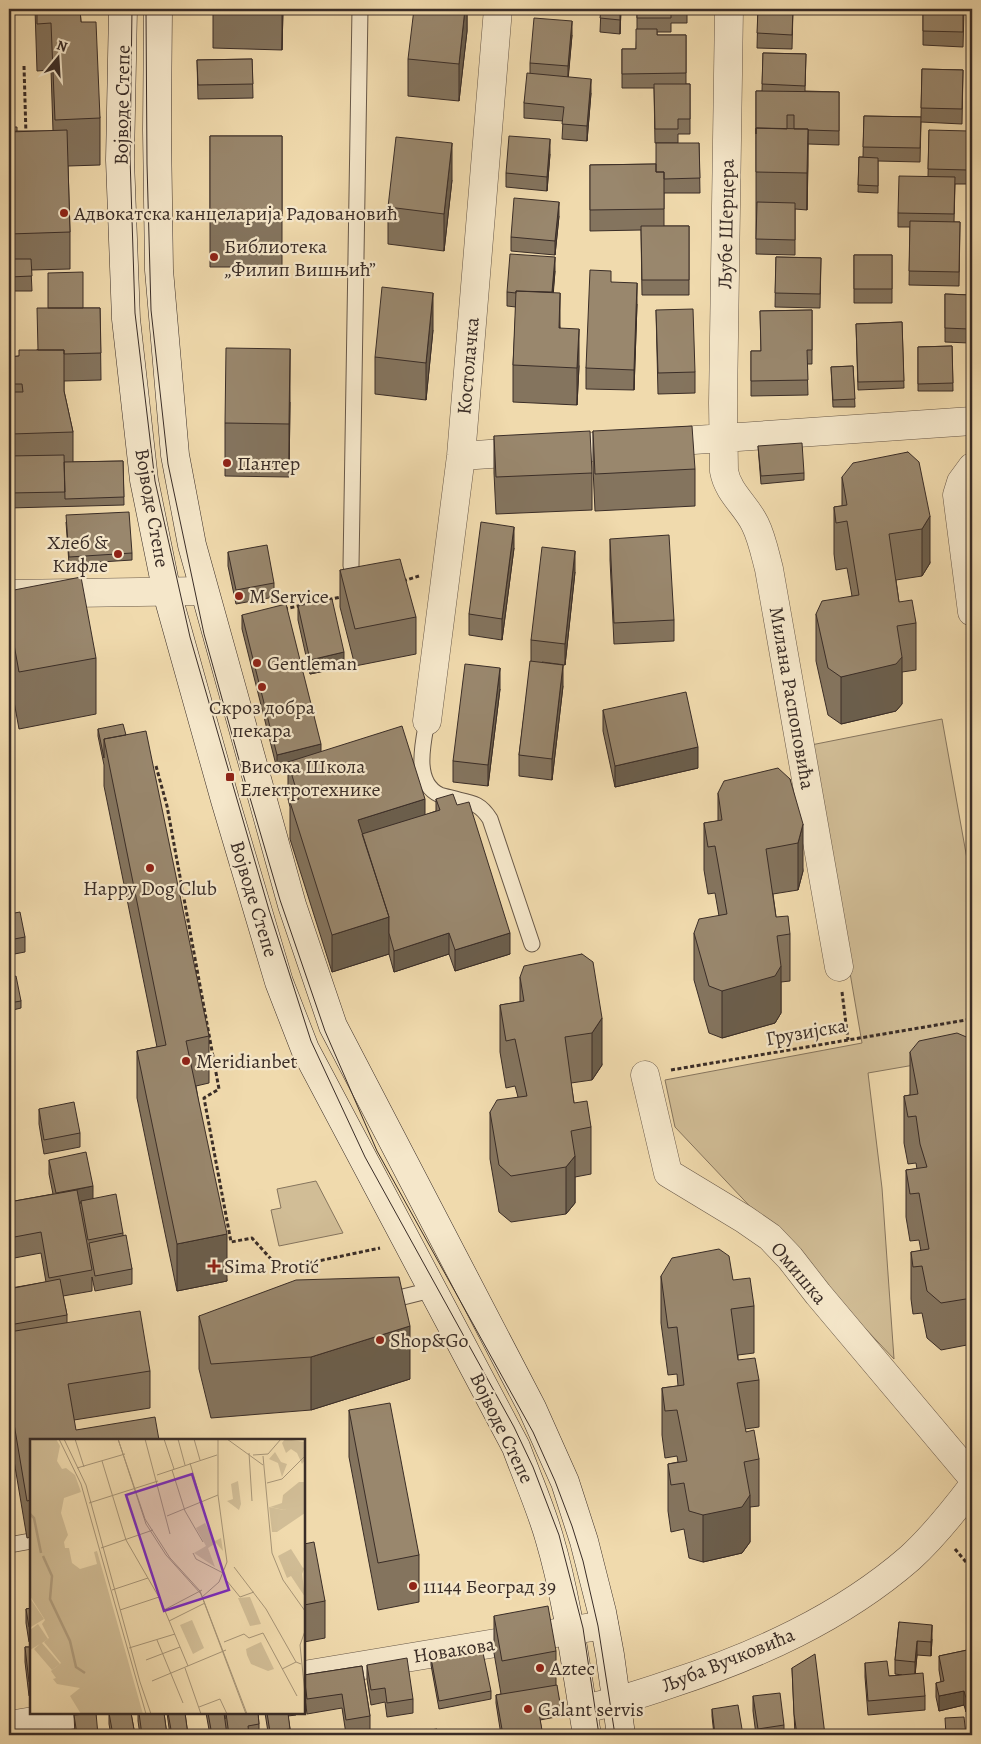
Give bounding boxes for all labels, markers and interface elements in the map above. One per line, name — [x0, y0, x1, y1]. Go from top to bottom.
north arrow — [32, 32, 82, 82]
text: N — [54, 36, 70, 57]
street label: Војводе Степе — [107, 45, 137, 165]
street label: Љубе Шерцера — [711, 158, 741, 289]
place label: Адвокатска канцеларија Радовановић — [73, 200, 398, 227]
marker: Адвокатска канцеларија Радовановић — [58, 207, 70, 219]
place label: Библиотека „Филип Вишњић” — [224, 233, 376, 283]
marker: Библиотека „Филип Вишњић” — [208, 251, 220, 263]
street label: Костолачка — [450, 315, 486, 416]
street label: Војводе Степе — [128, 446, 176, 570]
place label: Пантер — [237, 450, 300, 477]
marker: Пантер — [221, 457, 233, 469]
place label: Хлеб & Кифле — [47, 529, 109, 579]
marker: Хлеб & Кифле — [112, 548, 124, 560]
place label: M Service — [249, 583, 329, 610]
marker: M Service — [233, 590, 245, 602]
street label: Милана Распоповића — [763, 605, 821, 792]
place label: Gentleman — [267, 650, 357, 677]
marker: Gentleman — [251, 657, 263, 669]
marker: Скроз добра пекара — [256, 681, 268, 693]
place label: Скроз добра пекара — [209, 694, 316, 744]
place label: Висока Школа Електротехнике — [240, 753, 381, 803]
marker: Висока Школа Електротехнике — [224, 771, 236, 783]
street label: Војводе Степе — [223, 837, 285, 961]
marker: Happy Dog Club — [144, 862, 156, 874]
place label: Happy Dog Club — [83, 875, 217, 902]
street label: Грузијска — [764, 1011, 849, 1052]
place label: Meridianbet — [196, 1048, 298, 1075]
marker: Meridianbet — [180, 1055, 192, 1067]
street label: Омишка — [765, 1236, 834, 1311]
place label: Sima Protić — [224, 1253, 319, 1280]
marker: Sima Protić — [208, 1260, 220, 1272]
place label: Shop&Go — [390, 1327, 469, 1354]
marker: Shop&Go — [374, 1334, 386, 1346]
street label: Војводе Степе — [463, 1368, 541, 1488]
inset map — [30, 1439, 305, 1714]
place label: 11144 Београд 39 — [423, 1573, 556, 1600]
marker: 11144 Београд 39 — [407, 1580, 419, 1592]
street label: Љуба Вучковића — [657, 1621, 799, 1699]
street label: Новакова — [411, 1630, 498, 1670]
place label: Aztec — [549, 1655, 595, 1682]
marker: Aztec — [534, 1662, 546, 1674]
place label: Galant servis — [538, 1696, 644, 1723]
marker: Galant servis — [522, 1703, 534, 1715]

